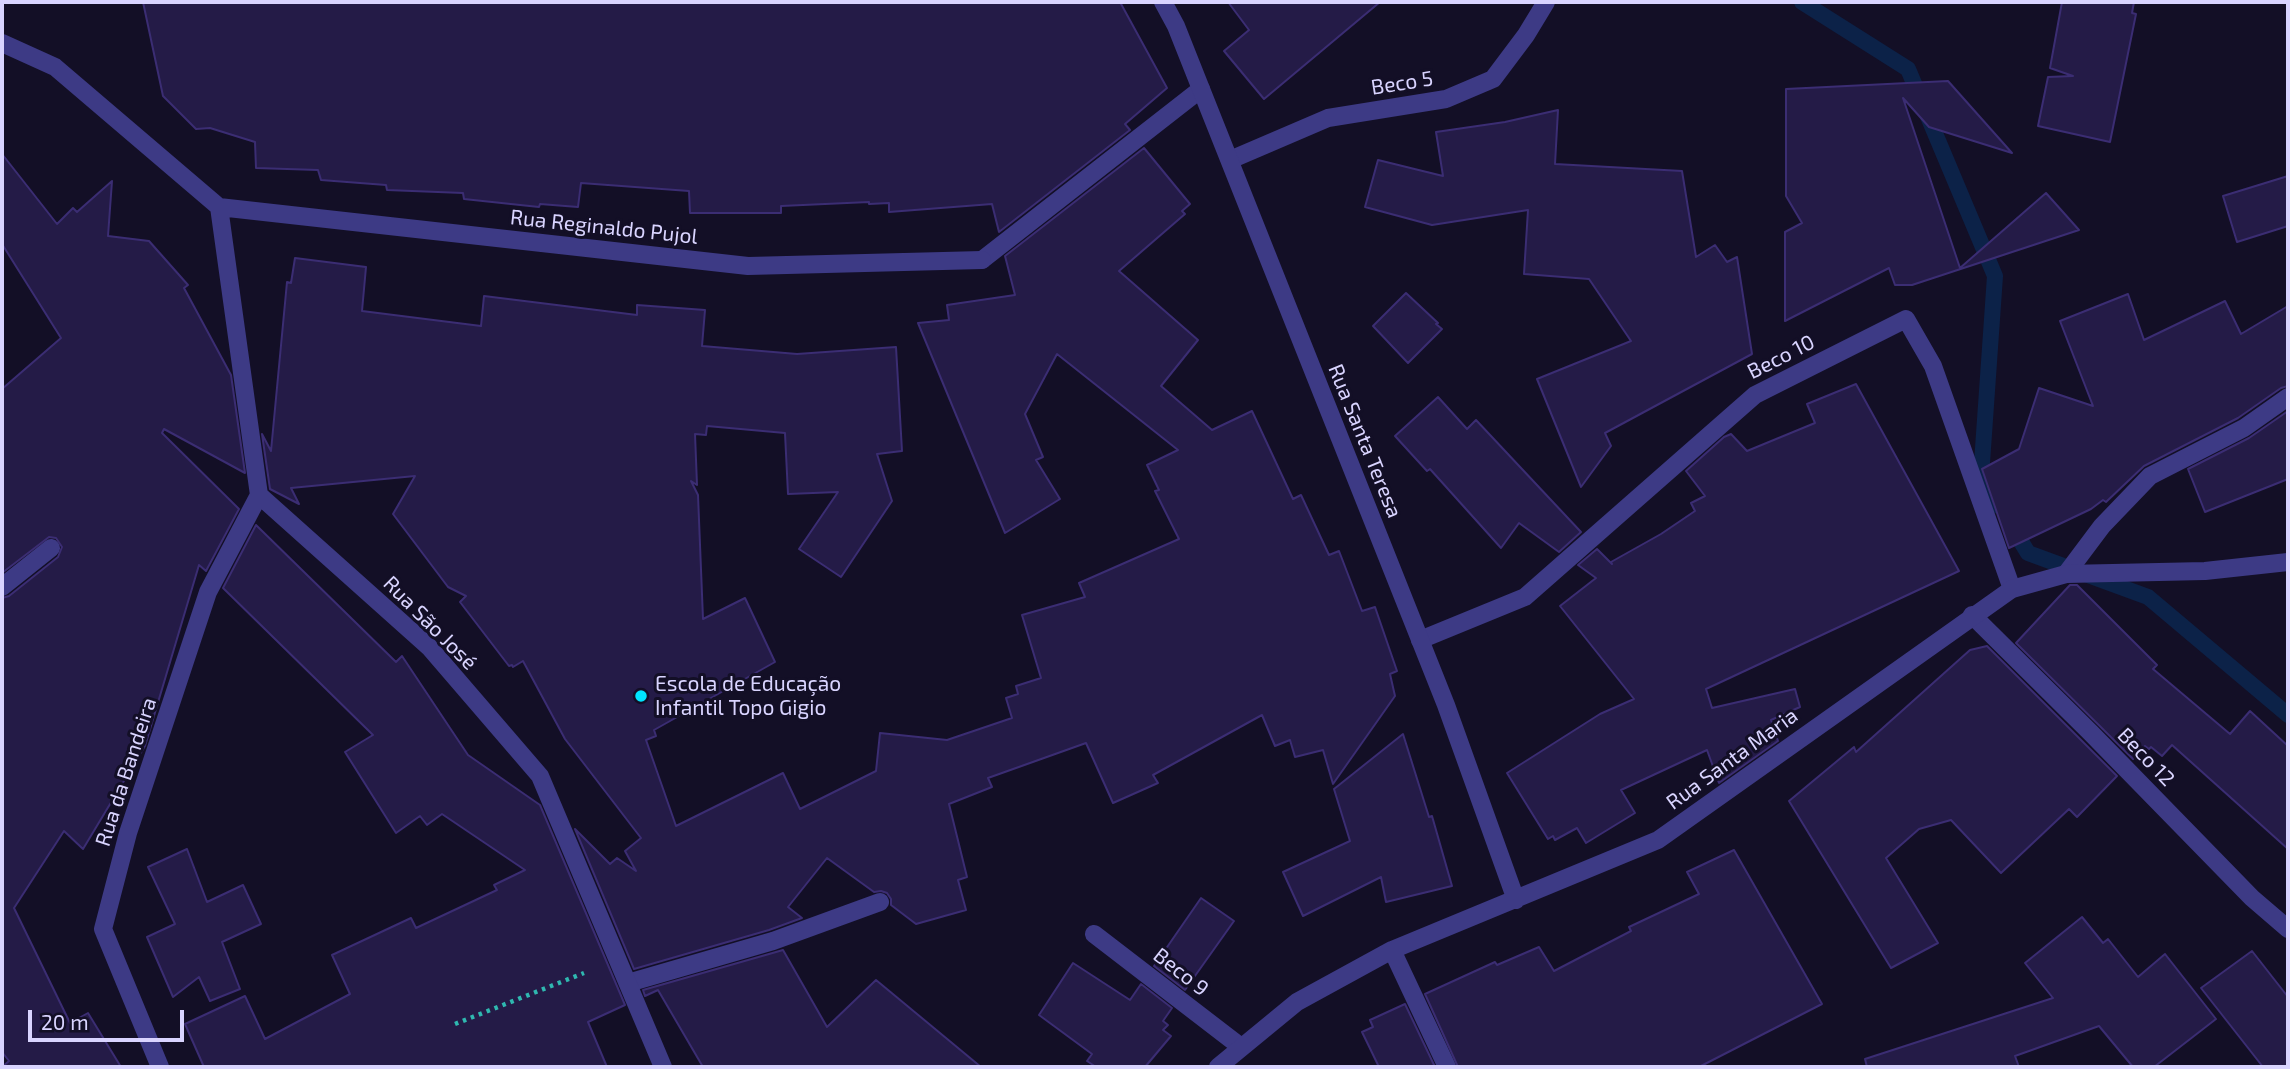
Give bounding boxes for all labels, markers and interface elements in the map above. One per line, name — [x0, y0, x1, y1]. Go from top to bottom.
street label: Beco 5 — [1369, 66, 1435, 100]
street label: Rua Reginaldo Pujol — [509, 205, 699, 249]
street label: Beco 10 — [1743, 329, 1819, 385]
street label: Rua Santa Teresa — [1323, 360, 1407, 522]
street label: Rua São José — [378, 571, 482, 675]
place label: Escola de Educação Infantil Topo Gigio — [655, 671, 841, 721]
marker: Escola de Educação Infantil Topo Gigio — [633, 688, 649, 704]
street label: Rua da Bandeira — [90, 695, 162, 849]
street label: Rua Santa Maria — [1661, 703, 1803, 815]
street label: Beco 12 — [2112, 723, 2180, 791]
street label: Beco 9 — [1148, 943, 1214, 1001]
scale bar — [32, 996, 187, 1040]
text: 20 m — [41, 1009, 89, 1034]

